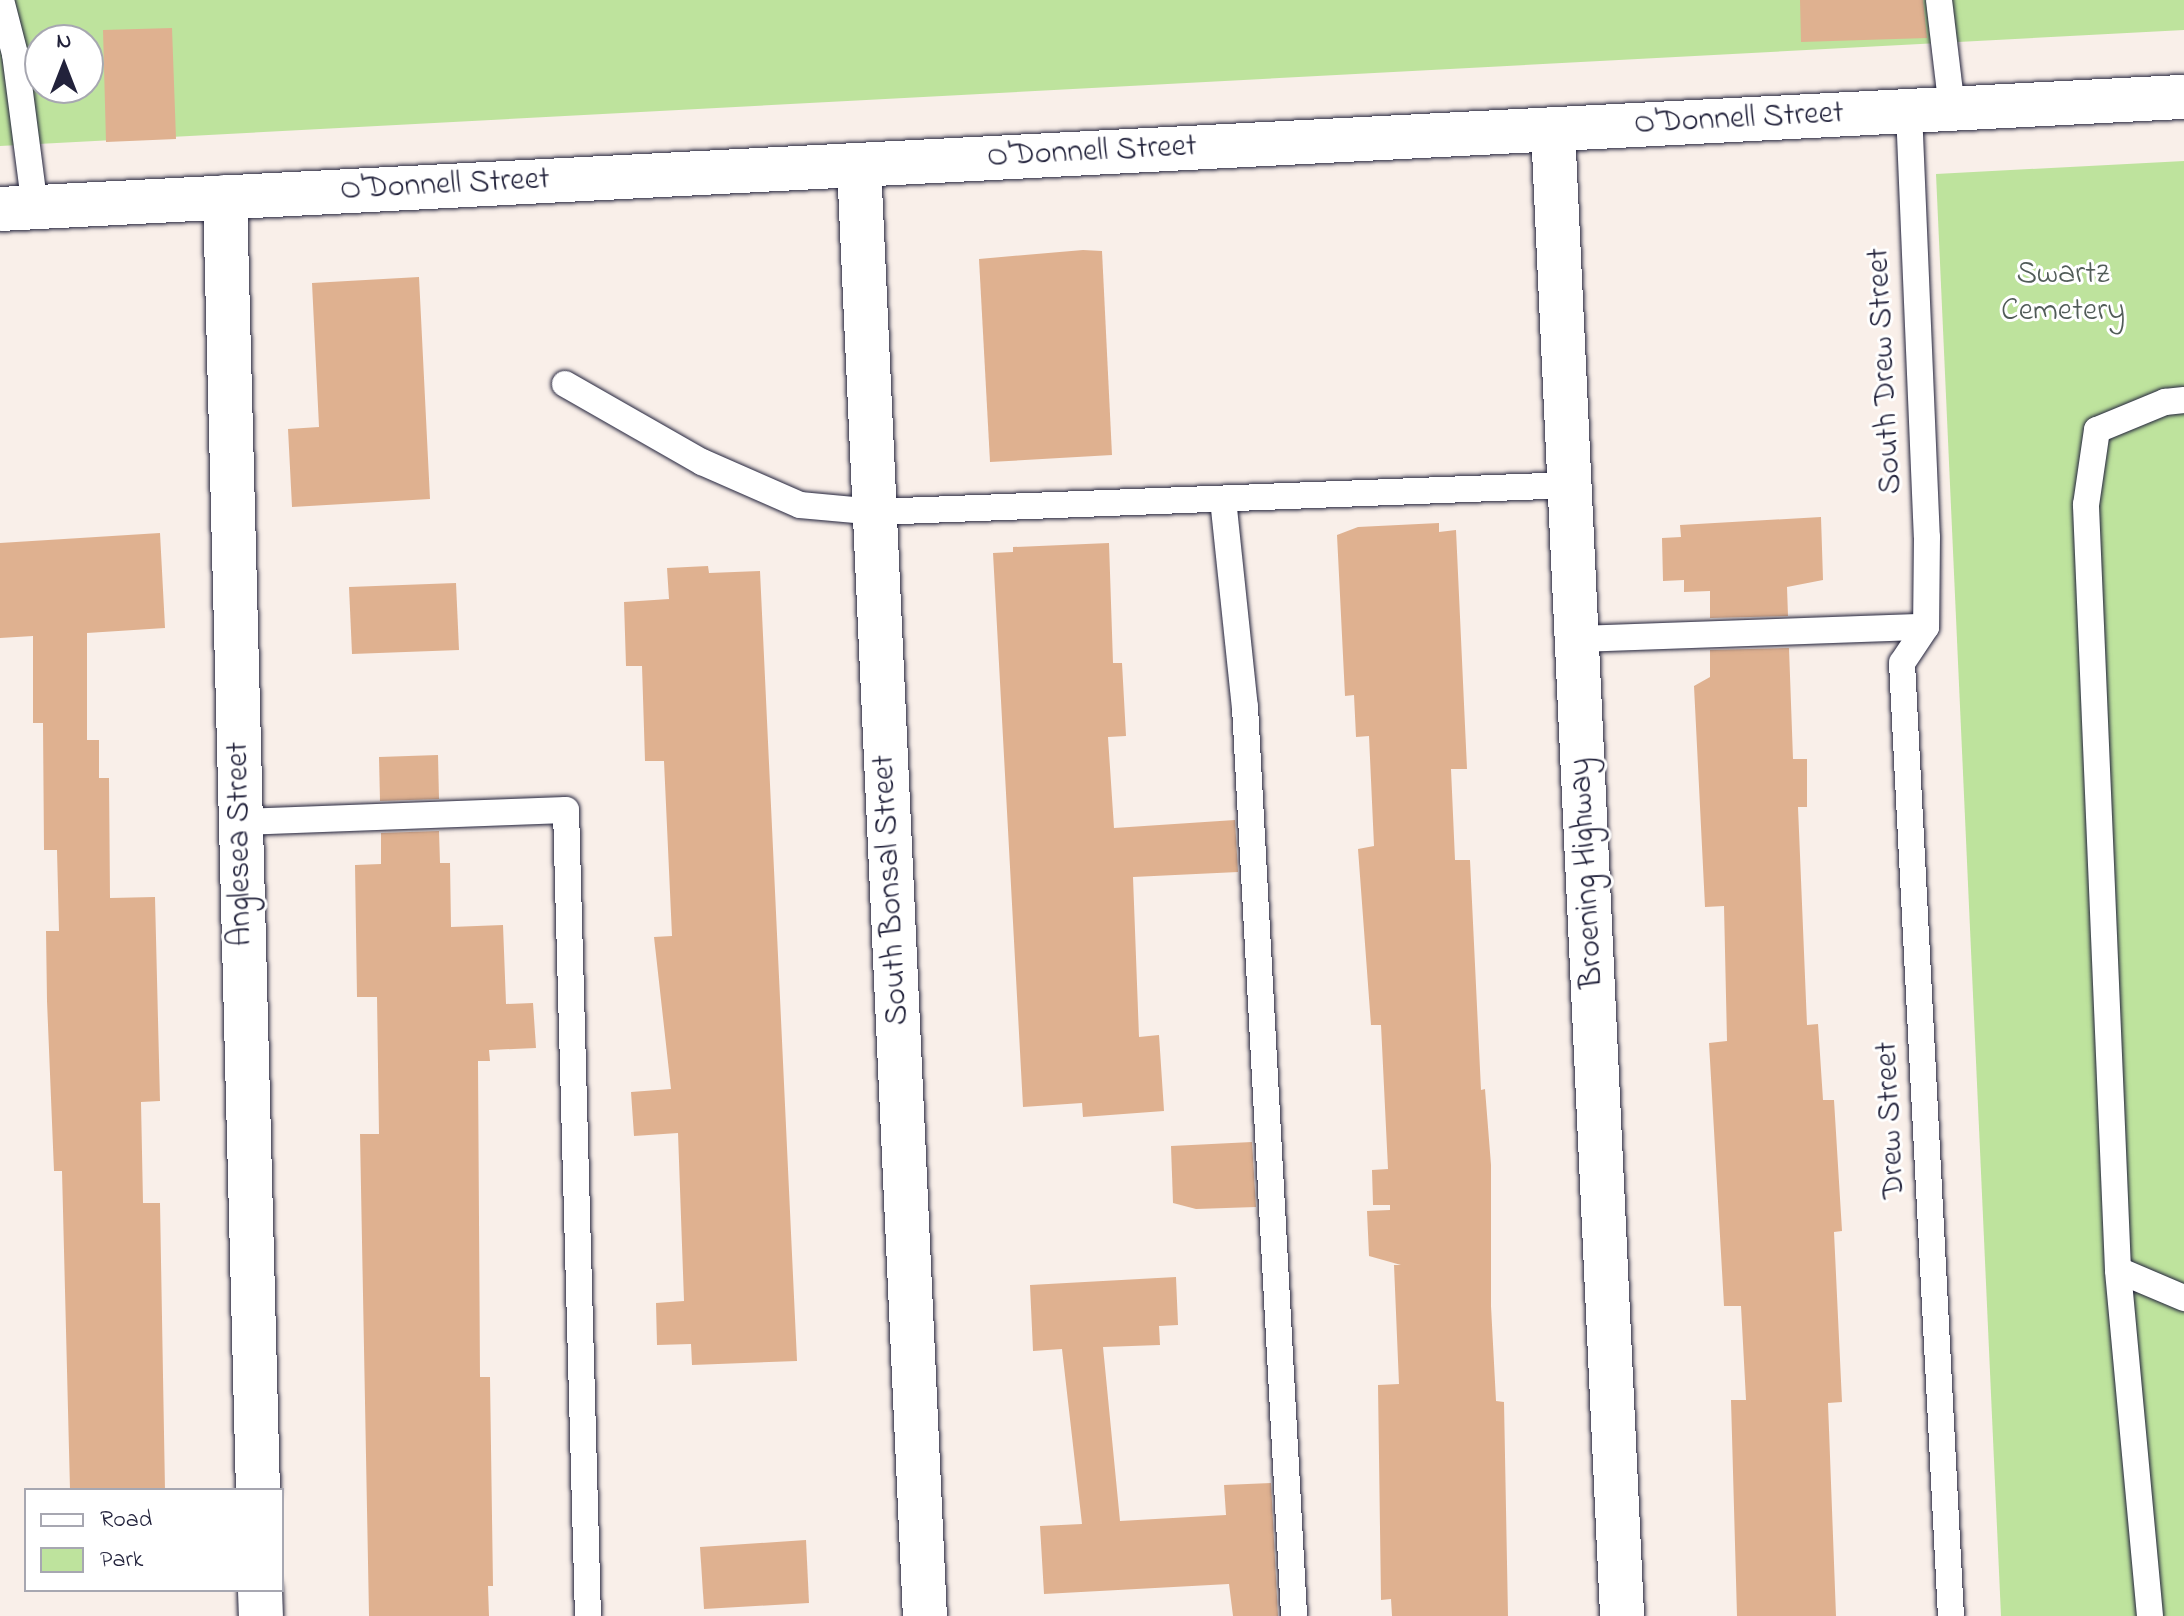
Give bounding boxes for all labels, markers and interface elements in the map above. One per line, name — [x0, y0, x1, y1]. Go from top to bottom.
north arrow — [24, 24, 104, 104]
text: N — [57, 26, 71, 58]
street label: O'Donnell Street — [1633, 95, 1845, 145]
street label: O'Donnell Street — [986, 128, 1198, 178]
street label: O'Donnell Street — [339, 161, 551, 211]
street label: South Drew Street — [1860, 247, 1912, 495]
park label: Swartz Cemetery — [2001, 257, 2125, 332]
street label: Anglesea Street — [220, 741, 262, 947]
street label: South Bonsal Street — [866, 754, 918, 1026]
street label: Broening Highway — [1563, 757, 1613, 989]
street label: Drew Street — [1869, 1040, 1915, 1200]
legend — [24, 1488, 284, 1592]
text: Road — [100, 1503, 152, 1538]
text: Park — [100, 1543, 143, 1578]

